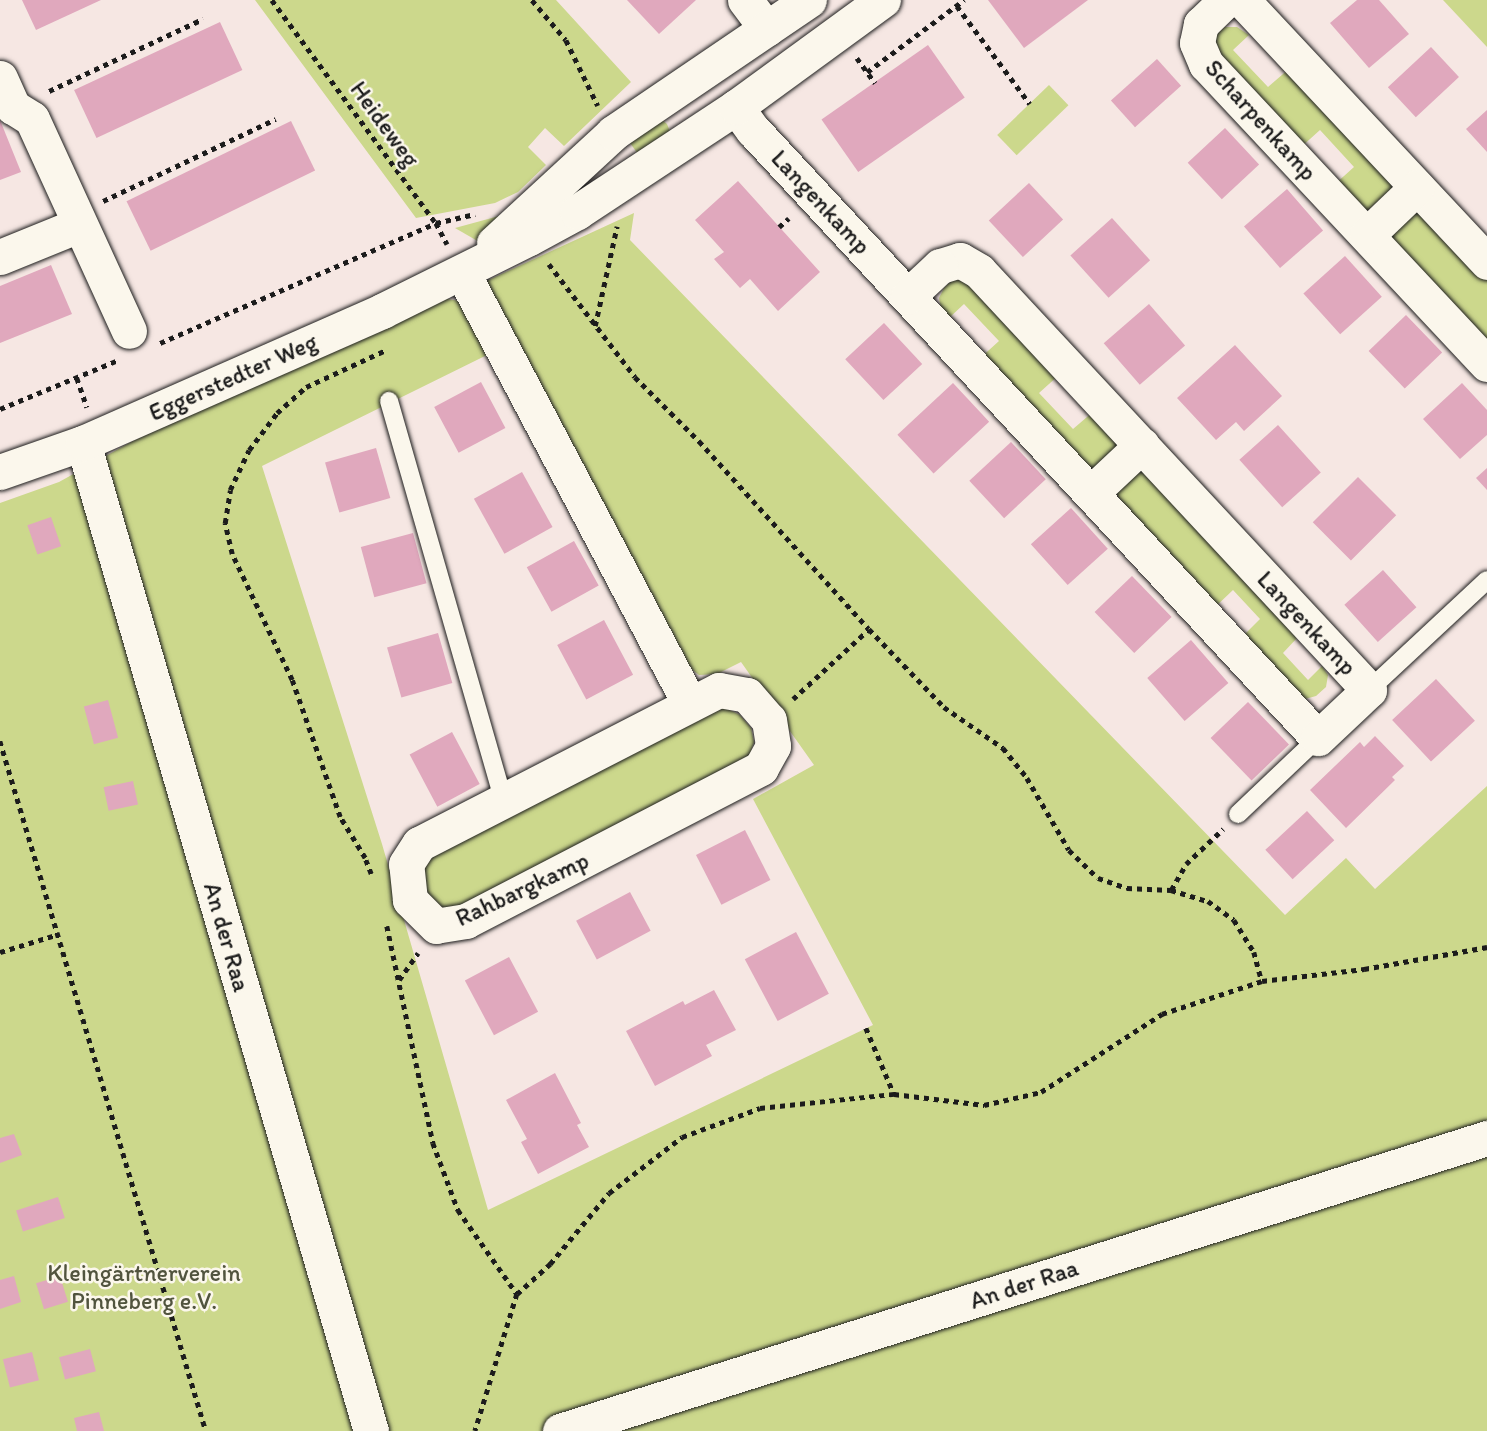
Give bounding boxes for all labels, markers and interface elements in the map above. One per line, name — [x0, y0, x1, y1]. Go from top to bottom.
street label: Scharpenkamp — [1199, 54, 1323, 186]
street label: Heideweg — [344, 75, 426, 173]
street label: Langenkamp — [765, 144, 877, 260]
street label: Eggerstedter Weg — [144, 327, 322, 427]
street label: Langenkamp — [1251, 565, 1363, 681]
street label: Rahbargkamp — [451, 846, 593, 932]
street label: An der Raa — [198, 879, 256, 995]
street label: An der Raa — [966, 1253, 1082, 1315]
park label: Kleingärtnerverein Pinneberg e.V. — [47, 1259, 241, 1315]

